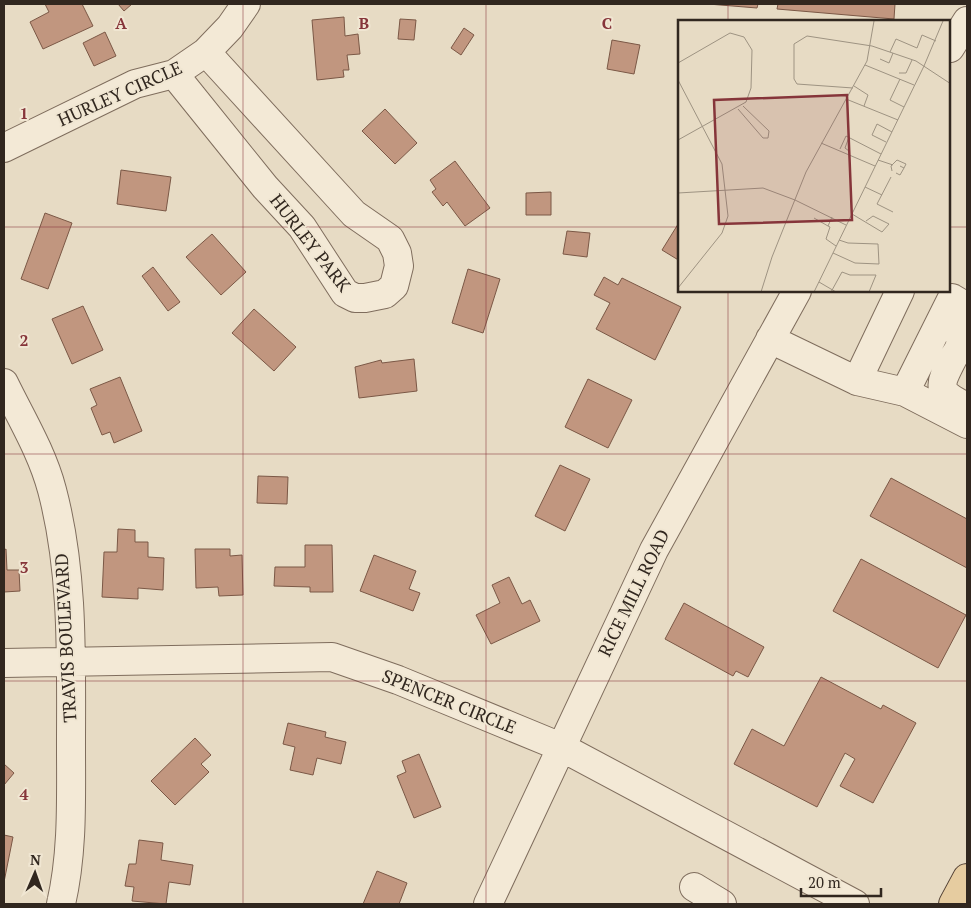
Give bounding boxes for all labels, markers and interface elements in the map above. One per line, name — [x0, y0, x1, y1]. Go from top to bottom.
text: A — [115, 12, 127, 34]
text: B — [359, 12, 369, 34]
text: C — [602, 12, 612, 34]
inset map — [678, 20, 951, 292]
street label: HURLEY CIRCLE — [54, 55, 186, 131]
text: 1 — [19, 102, 29, 124]
street label: HURLEY PARK — [265, 189, 357, 296]
text: 2 — [19, 329, 29, 351]
street label: RICE MILL ROAD — [592, 525, 674, 660]
street label: TRAVIS BOULEVARD — [49, 553, 81, 723]
text: 3 — [19, 556, 29, 578]
street label: SPENCER CIRCLE — [379, 663, 520, 739]
text: 4 — [19, 783, 29, 805]
north arrow — [10, 848, 60, 898]
text: N — [30, 850, 41, 869]
scale bar — [801, 866, 881, 898]
text: 20 m — [808, 872, 841, 892]

